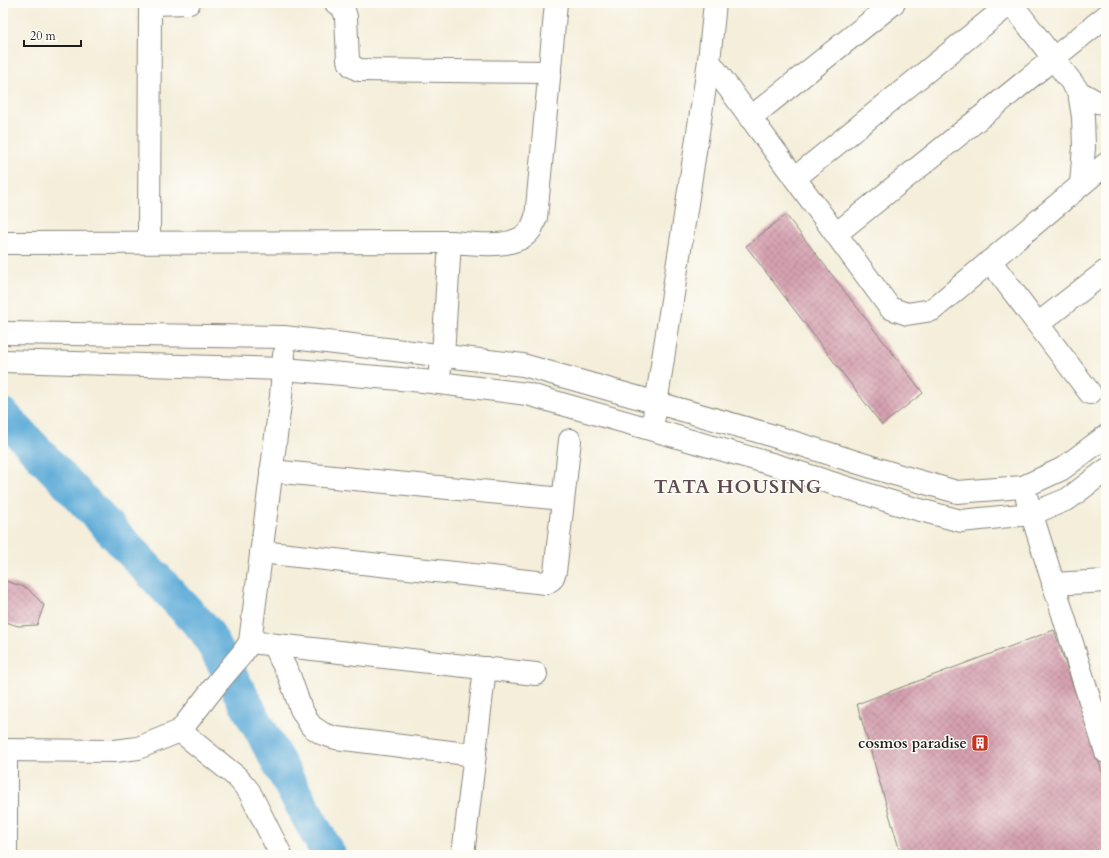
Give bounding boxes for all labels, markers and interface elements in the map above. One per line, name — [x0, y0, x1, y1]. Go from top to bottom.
scale bar — [24, 22, 81, 48]
text: 20 m — [30, 28, 57, 44]
district label: TATA HOUSING — [654, 474, 822, 500]
place label: cosmos paradise — [858, 733, 967, 753]
building icon: cosmos paradise — [970, 733, 990, 753]

